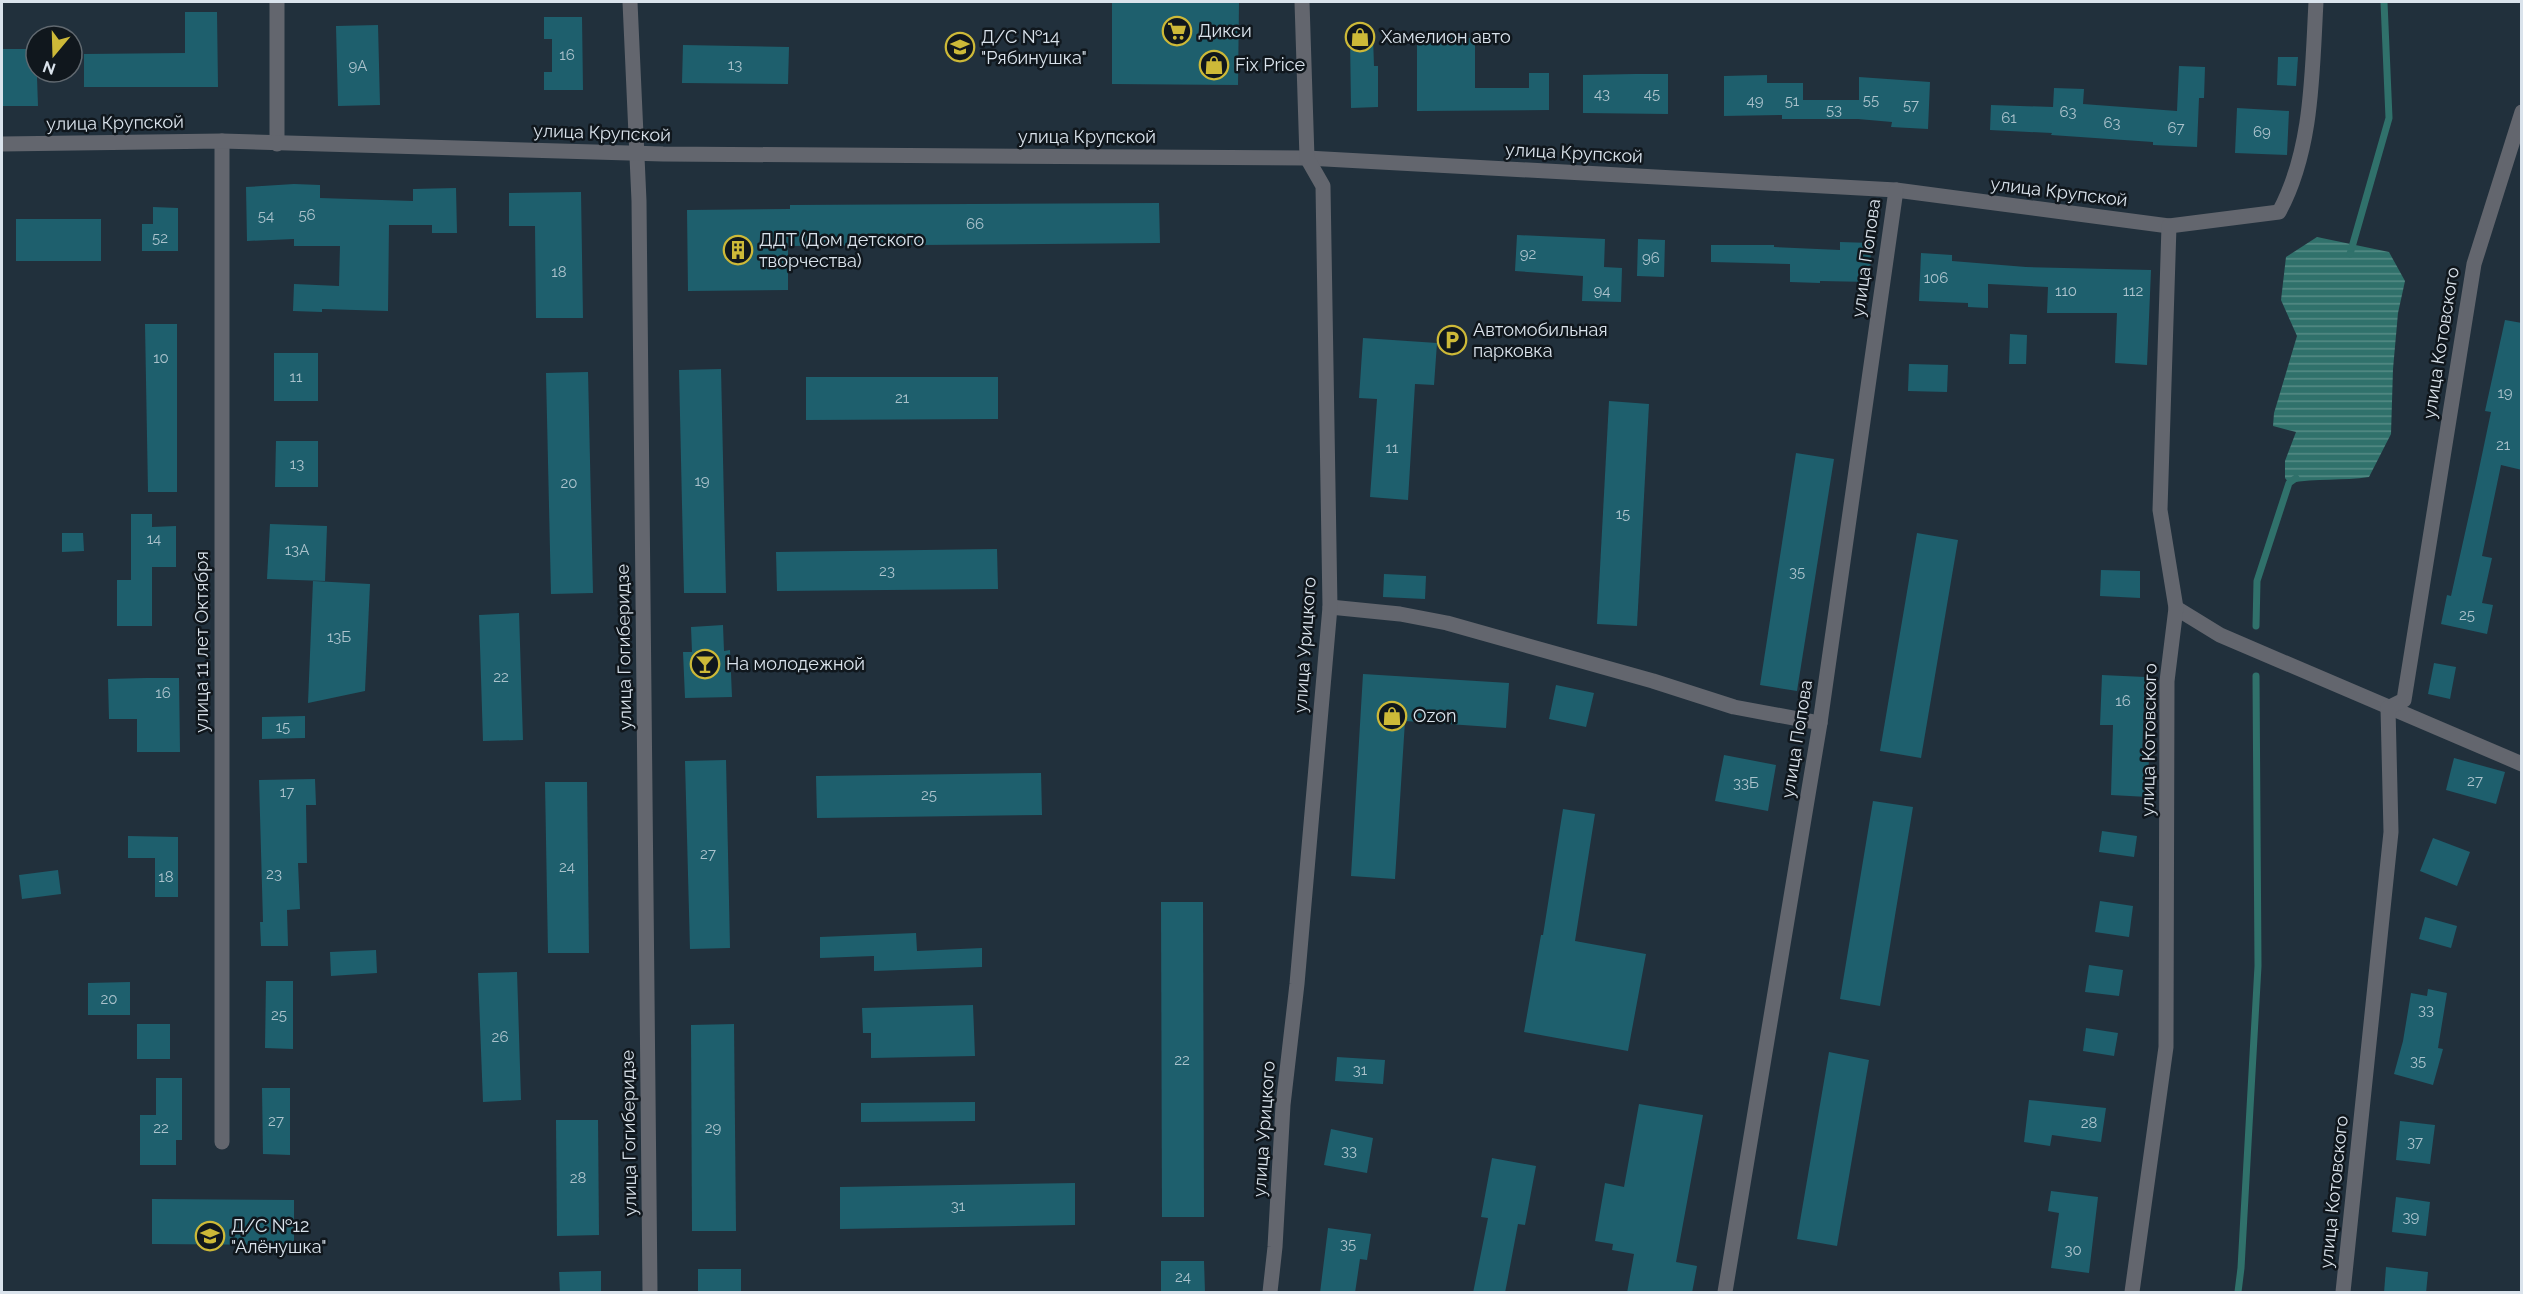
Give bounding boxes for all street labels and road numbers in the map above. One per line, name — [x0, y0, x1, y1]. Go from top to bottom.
street label: улица Крупской — [46, 111, 184, 134]
street label: улица Крупской — [533, 120, 671, 145]
street label: улица Крупской — [1018, 126, 1156, 147]
street label: улица Крупской — [1505, 138, 1643, 167]
street label: улица Крупской — [1989, 173, 2129, 210]
street label: улица Попова — [1847, 197, 1884, 319]
street label: улица Котовского — [2418, 265, 2463, 420]
street label: улица 11 лет Октября — [191, 551, 212, 733]
street label: улица Гогиберидзе — [612, 563, 635, 730]
street label: улица Урицкого — [1289, 576, 1320, 714]
street label: улица Котовского — [2137, 663, 2160, 817]
street label: улица Попова — [1777, 678, 1816, 800]
street label: улица Гогиберидзе — [617, 1049, 640, 1216]
street label: улица Урицкого — [1248, 1060, 1279, 1198]
street label: улица Котовского — [2315, 1114, 2352, 1269]

